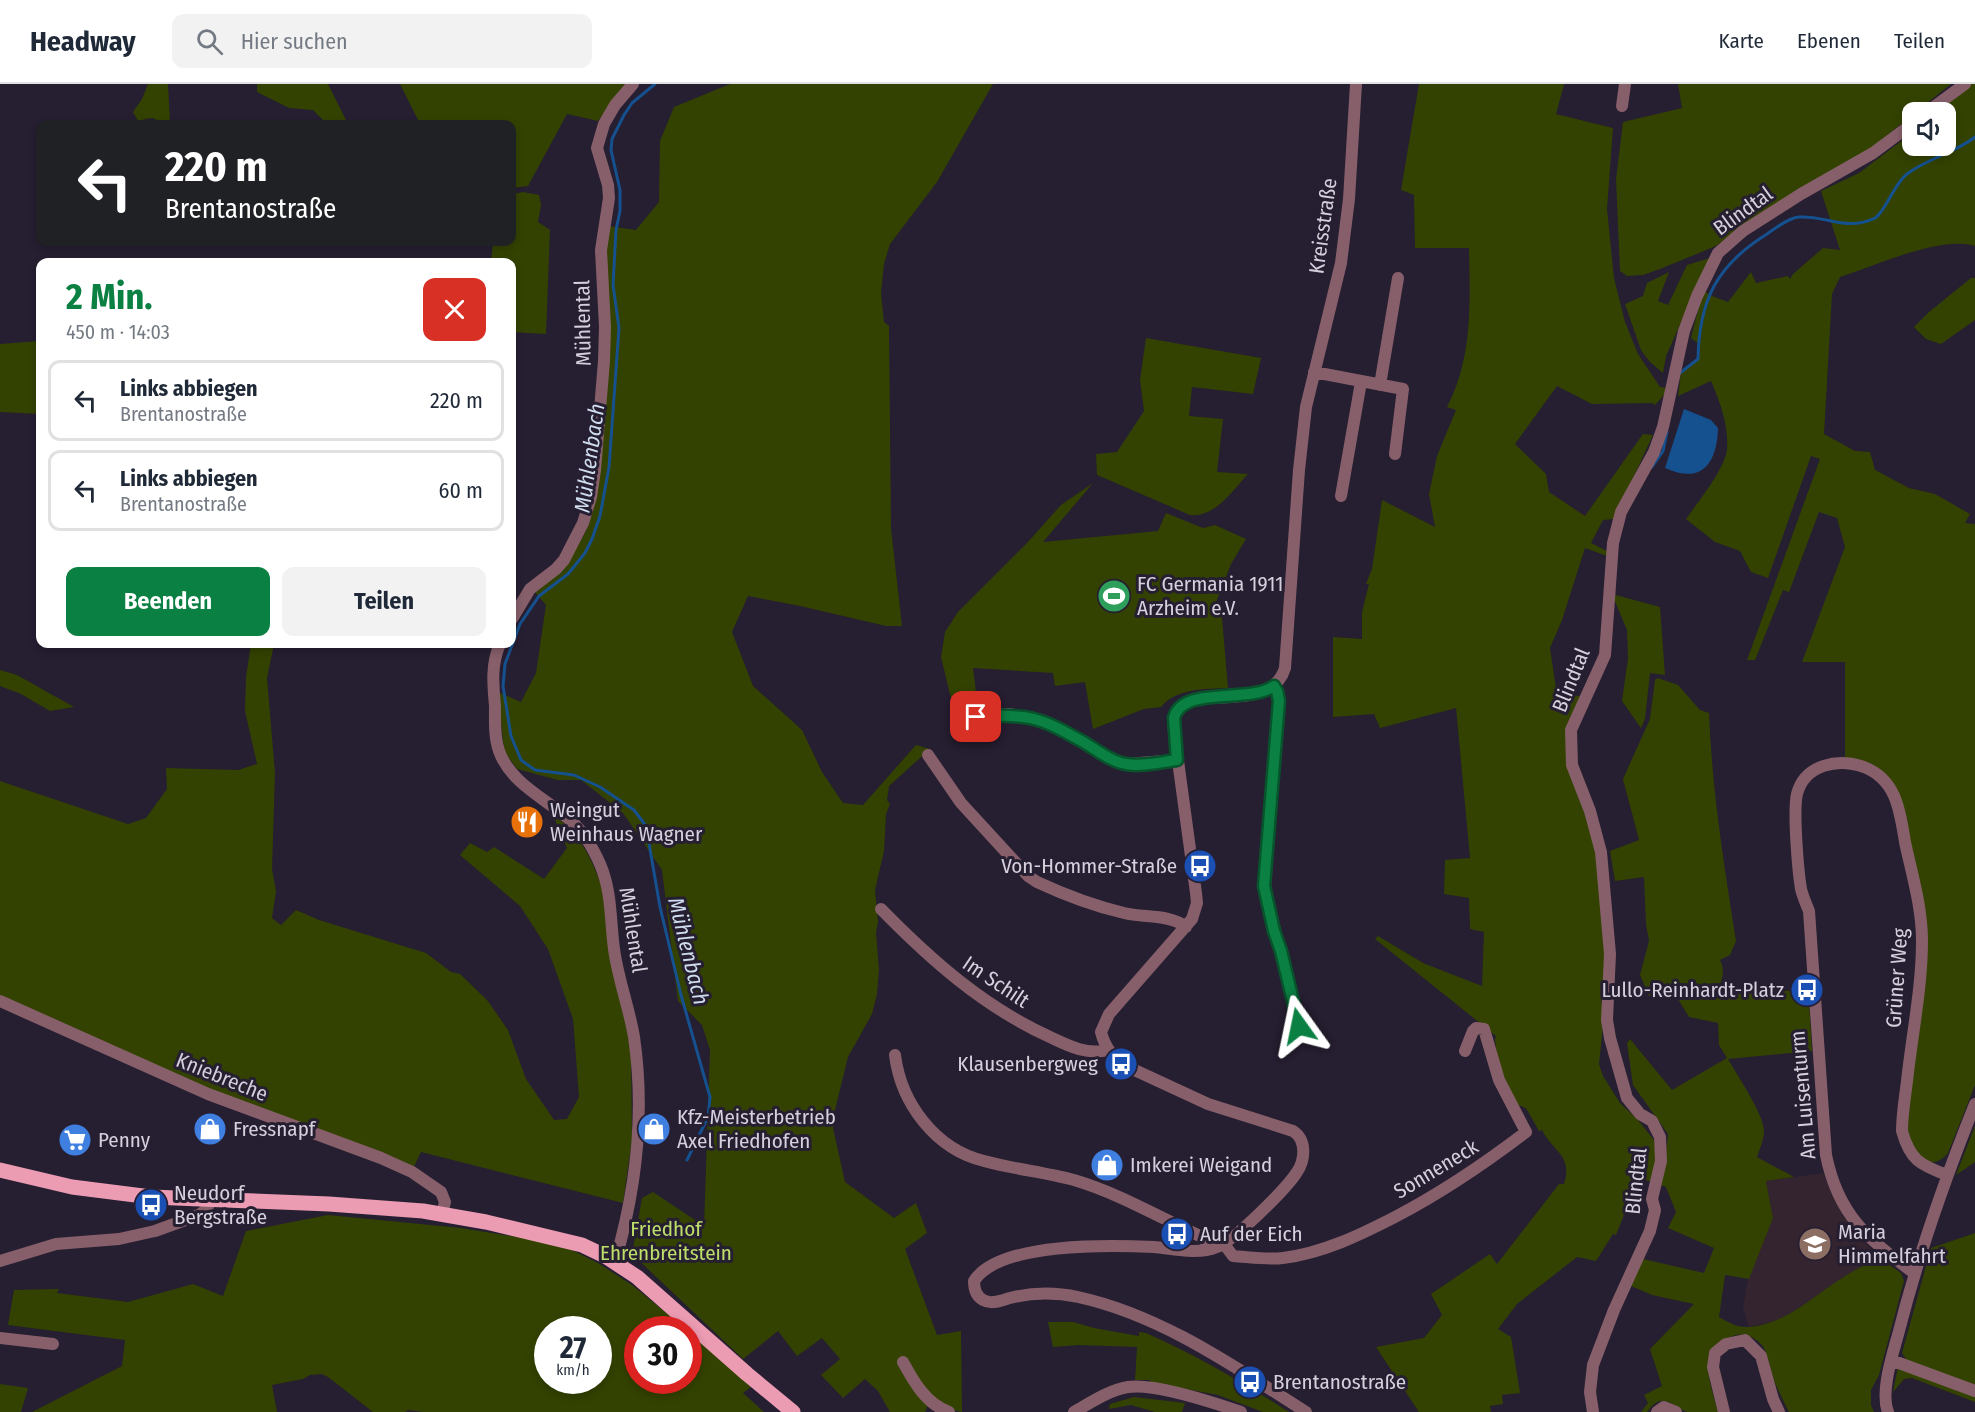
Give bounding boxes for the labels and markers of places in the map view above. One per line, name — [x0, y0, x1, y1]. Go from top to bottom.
place label: FC Germania 1911 Arzheim e.V. — [1137, 571, 1283, 621]
sports icon: FC Germania 1911 Arzheim e.V. — [1096, 578, 1132, 614]
pin — [950, 691, 1001, 742]
place label: Weingut Weinhaus Wagner — [550, 797, 703, 847]
restaurant icon: Weingut Weinhaus Wagner — [509, 804, 545, 840]
bus stop icon: Von-Hommer-Straße — [1182, 848, 1218, 884]
place label: Von-Hommer-Straße — [1001, 853, 1177, 879]
bus stop icon: Lullo-Reinhardt-Platz — [1789, 972, 1825, 1008]
place label: Lullo-Reinhardt-Platz — [1602, 977, 1784, 1003]
bus stop icon: Klausenbergweg — [1103, 1046, 1139, 1082]
place label: Klausenbergweg — [957, 1051, 1098, 1077]
place label: Kfz-Meisterbetrieb Axel Friedhofen — [677, 1104, 836, 1154]
shop icon: Fressnapf — [192, 1111, 228, 1147]
shop icon: Kfz-Meisterbetrieb Axel Friedhofen — [636, 1111, 672, 1147]
place label: Fressnapf — [233, 1116, 317, 1142]
supermarket icon: Penny — [57, 1122, 93, 1158]
place label: Penny — [98, 1127, 151, 1153]
shop icon: Imkerei Weigand — [1089, 1147, 1125, 1183]
place label: Imkerei Weigand — [1130, 1152, 1272, 1178]
place label: Neudorf Bergstraße — [174, 1180, 267, 1230]
bus stop icon: Neudorf Bergstraße — [133, 1187, 169, 1223]
bus stop icon: Auf der Eich — [1159, 1216, 1195, 1252]
place label: Maria Himmelfahrt — [1838, 1219, 1946, 1269]
place label: Auf der Eich — [1200, 1221, 1302, 1247]
school or university icon: Maria Himmelfahrt — [1797, 1226, 1833, 1262]
bus stop icon: Brentanostraße — [1232, 1364, 1268, 1400]
place label: Brentanostraße — [1273, 1369, 1406, 1395]

